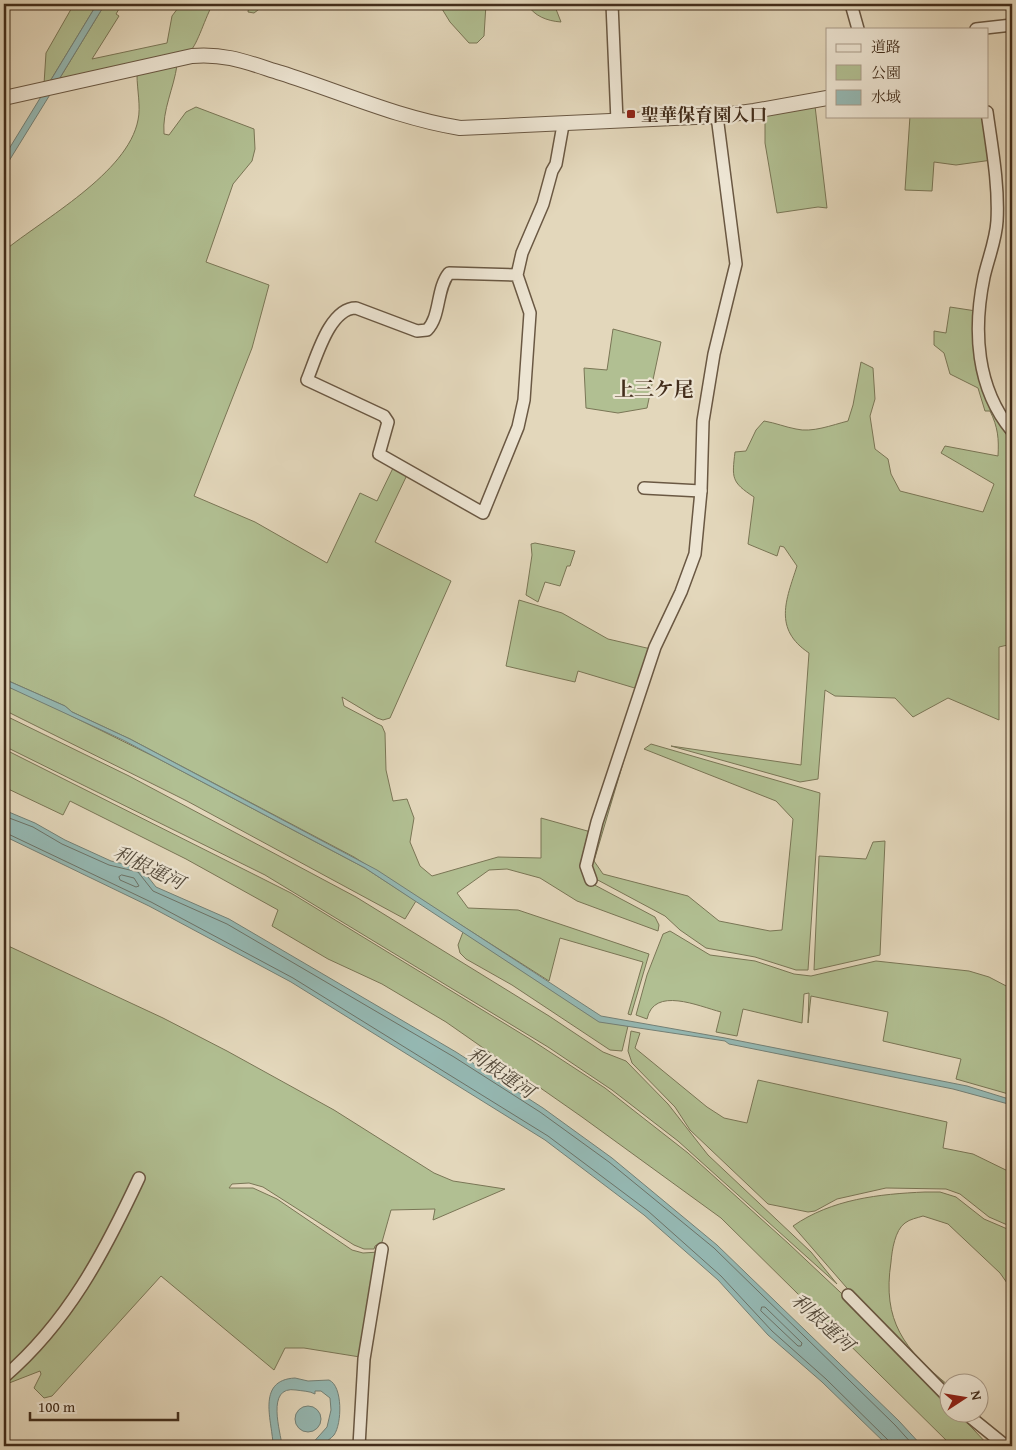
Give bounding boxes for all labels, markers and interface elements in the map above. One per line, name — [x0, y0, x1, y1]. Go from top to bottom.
legend — [826, 28, 988, 118]
text: 道路 — [871, 36, 901, 57]
text: 公園 — [871, 62, 901, 83]
text: 水域 — [871, 86, 901, 107]
place label: 聖華保育園入口 — [641, 101, 767, 128]
marker: 聖華保育園入口 — [625, 108, 637, 120]
district label: 上三ケ尾 — [614, 374, 694, 403]
water label: 利根運河 — [109, 838, 192, 898]
water label: 利根運河 — [462, 1039, 543, 1107]
water label: 利根運河 — [785, 1286, 863, 1360]
north arrow — [938, 1372, 988, 1422]
text: N — [966, 1389, 988, 1403]
scale bar — [30, 1390, 178, 1422]
text: 100 m — [38, 1396, 76, 1417]

